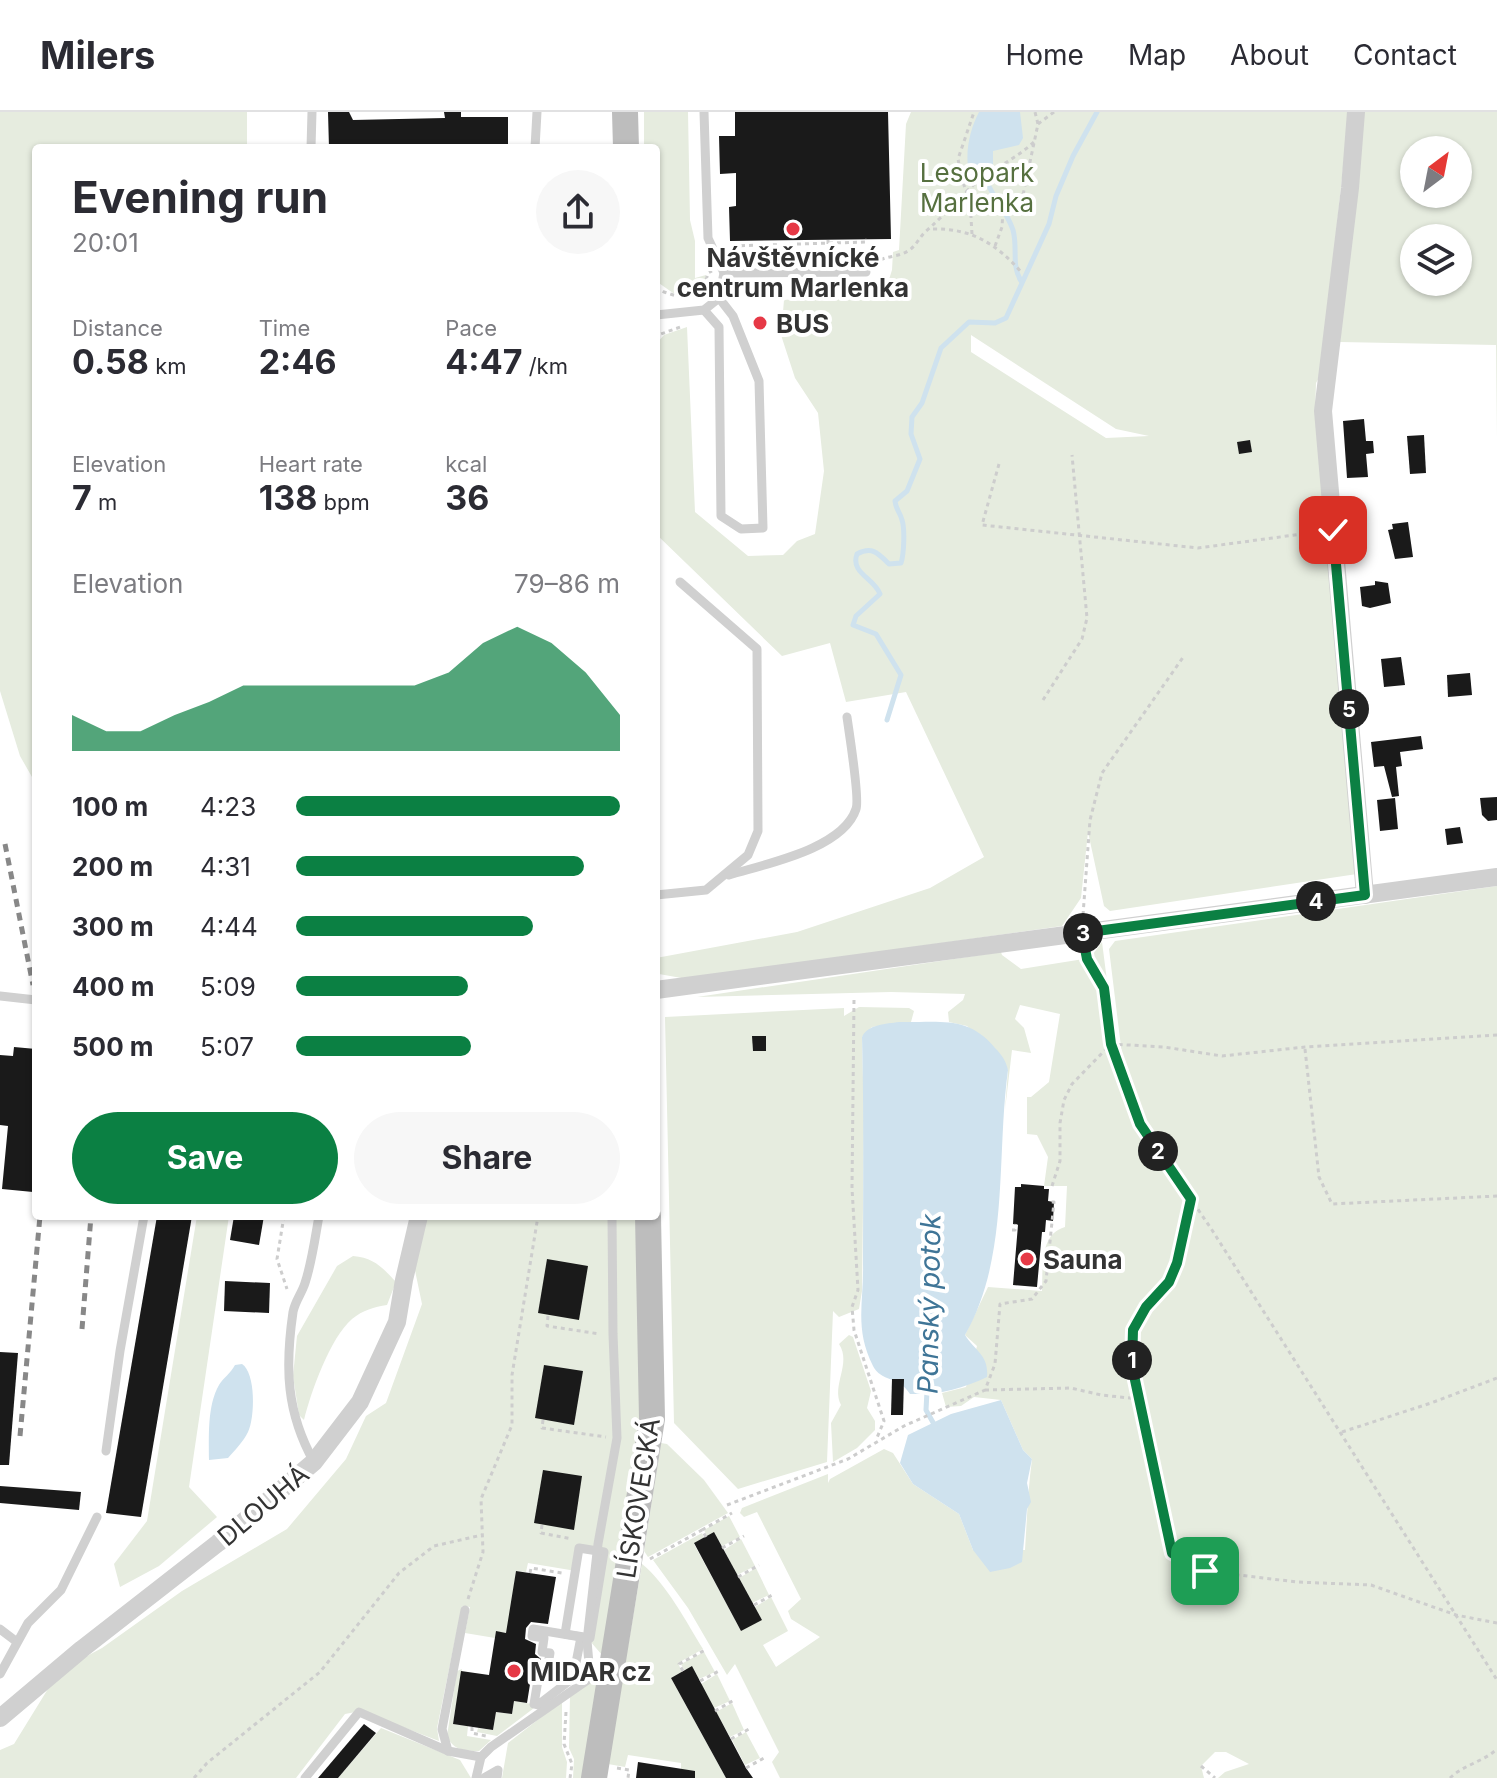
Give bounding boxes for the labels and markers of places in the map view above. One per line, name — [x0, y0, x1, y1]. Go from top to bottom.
marker: Návštěvnícké centrum Marlenka — [784, 220, 802, 238]
place label: Návštěvnícké centrum Marlenka — [677, 242, 909, 303]
place label: BUS — [776, 308, 829, 339]
marker: BUS — [751, 314, 769, 332]
pin — [1299, 496, 1367, 564]
pin: 5 — [1329, 689, 1369, 729]
pin: 4 — [1296, 881, 1336, 921]
pin: 3 — [1063, 913, 1103, 953]
pin: 2 — [1138, 1131, 1178, 1171]
place label: Sauna — [1043, 1244, 1123, 1275]
marker: Sauna — [1018, 1250, 1036, 1268]
pin: 1 — [1112, 1340, 1152, 1380]
pin — [1171, 1537, 1239, 1605]
place label: MIDAR cz — [530, 1656, 652, 1687]
marker: MIDAR cz — [505, 1662, 523, 1680]

